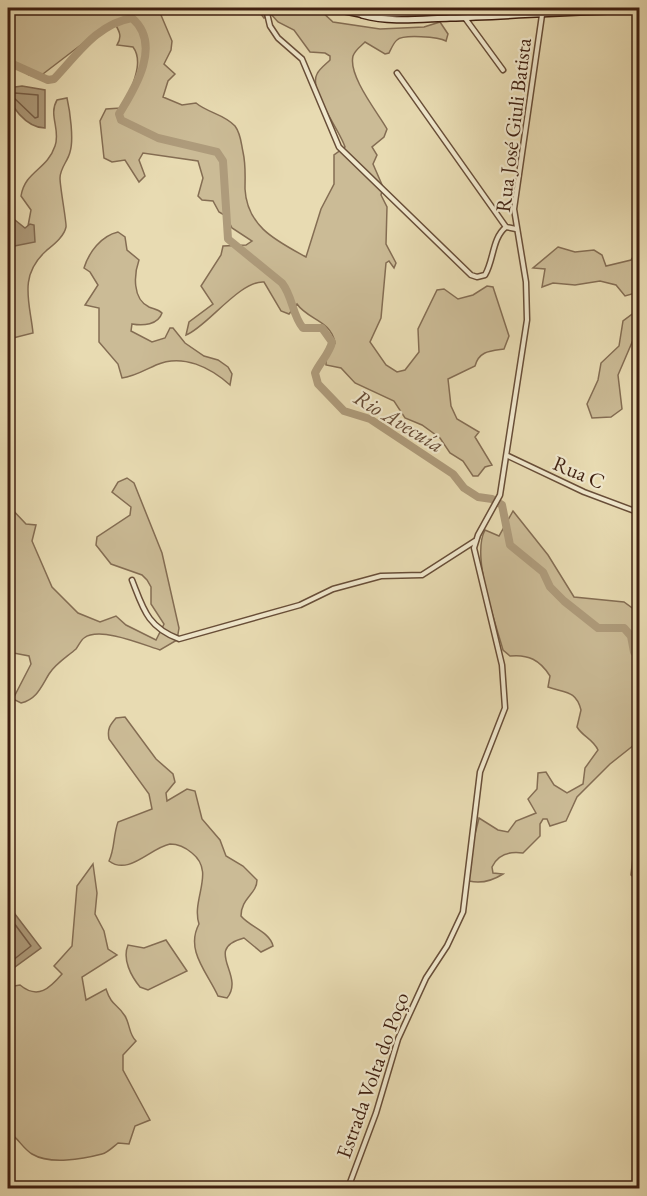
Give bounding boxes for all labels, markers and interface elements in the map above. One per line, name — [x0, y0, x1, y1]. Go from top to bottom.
street label: Rua José Giuli Batista — [489, 36, 537, 214]
water label: Rio Avecuía — [349, 383, 449, 459]
street label: Rua C — [549, 449, 609, 495]
street label: Estrada Volta do Poço — [329, 988, 415, 1162]

